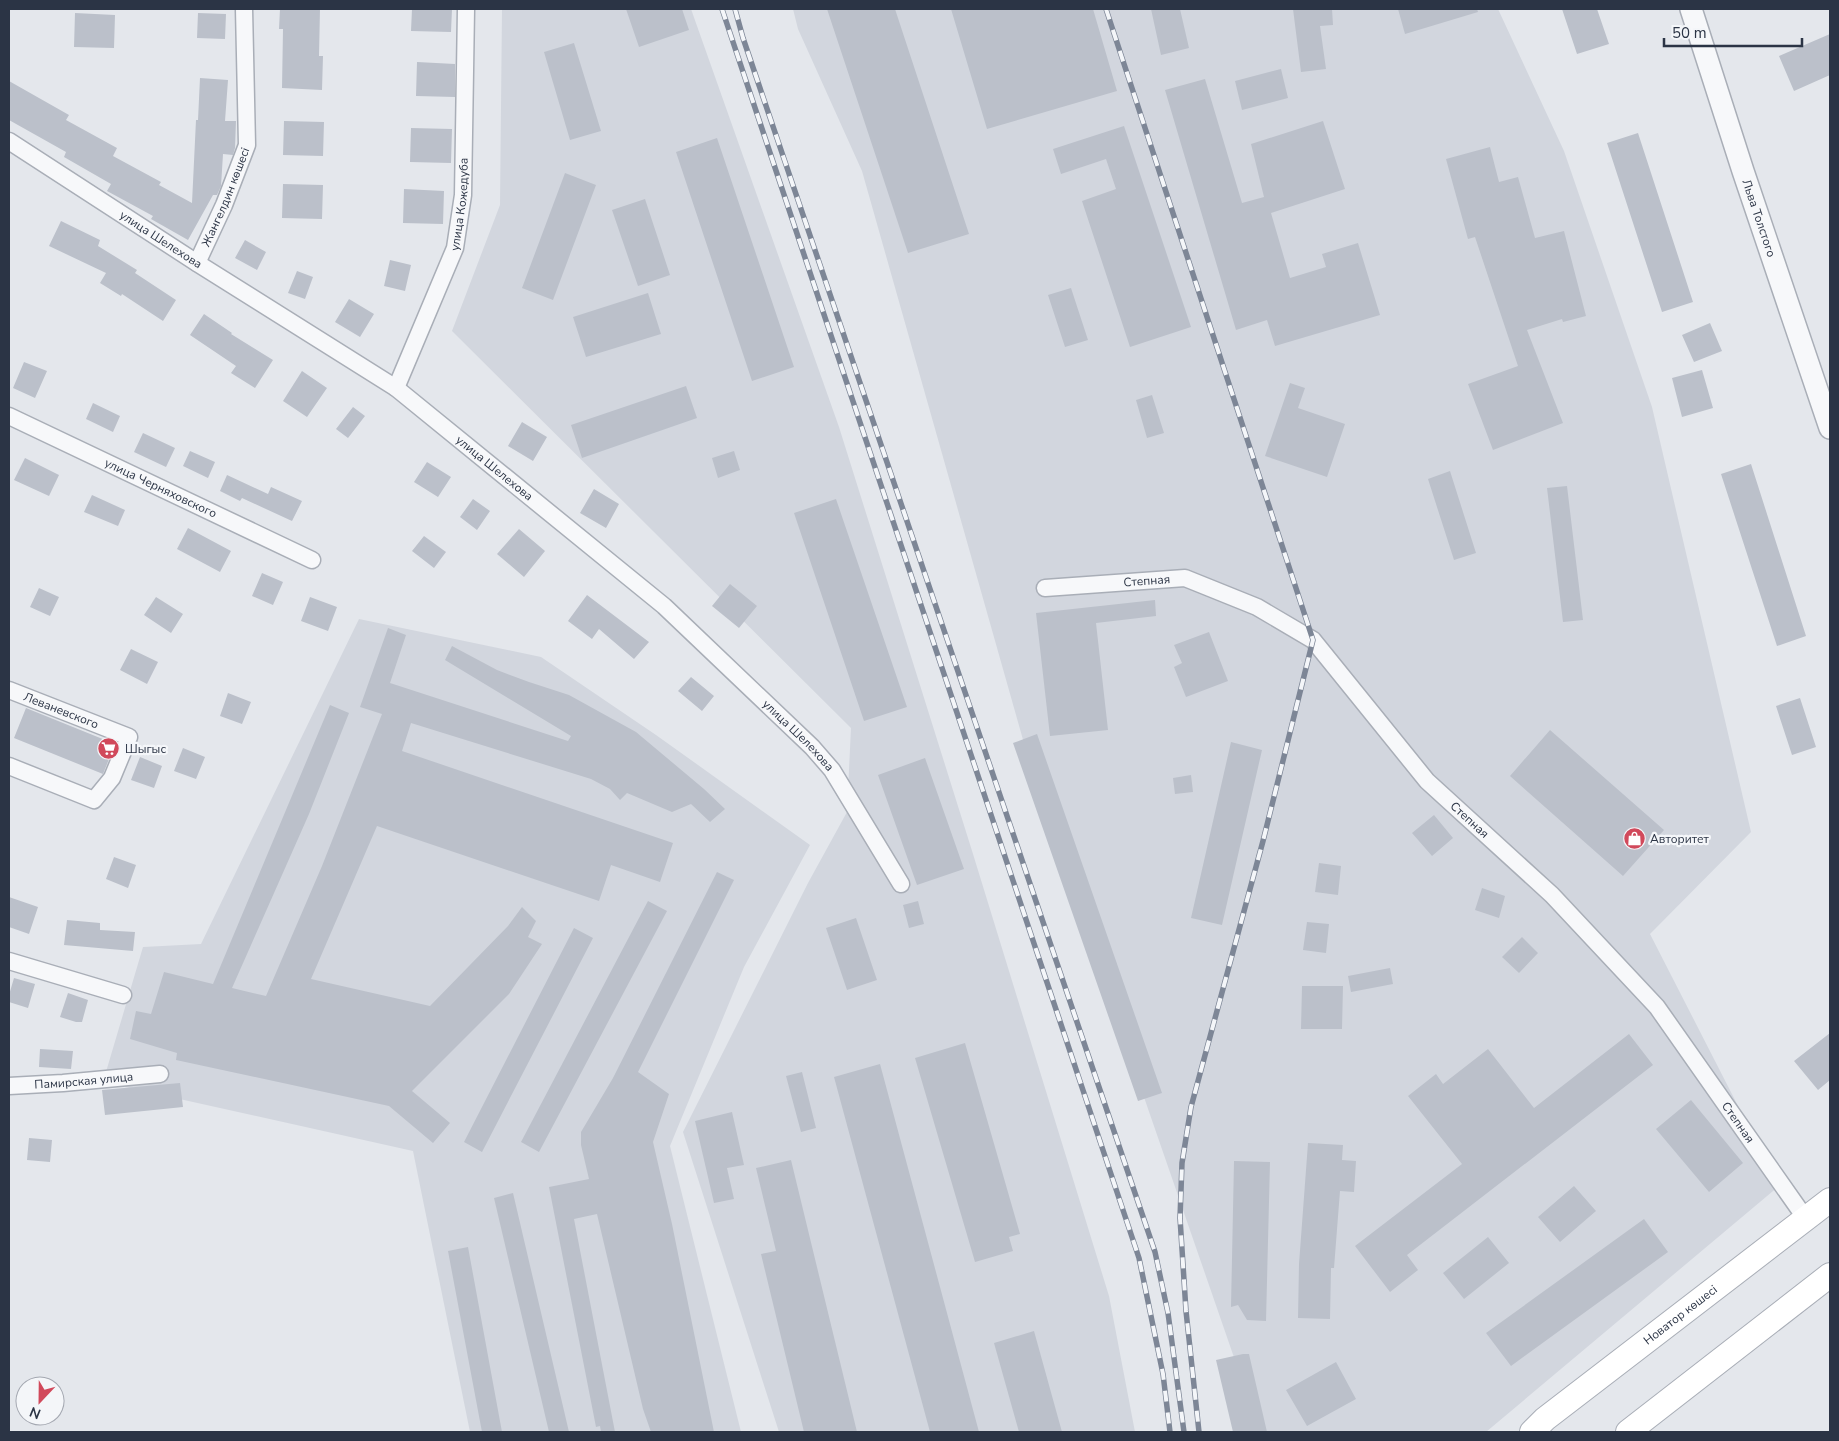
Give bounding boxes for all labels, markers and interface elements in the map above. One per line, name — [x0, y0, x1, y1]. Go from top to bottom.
scale bar — [1664, 15, 1802, 47]
text: 50 m — [1672, 23, 1707, 43]
street label: Жангелдин көшесі — [198, 145, 253, 249]
street label: улица Кожедуба — [447, 158, 472, 252]
street label: Льва Толстого — [1738, 177, 1780, 259]
street label: улица Шелехова — [117, 207, 205, 272]
street label: улица Шелехова — [452, 432, 536, 504]
street label: улица Черняховского — [102, 455, 220, 522]
street label: Степная — [1123, 571, 1171, 590]
street label: Леваневского — [21, 688, 101, 732]
street label: улица Шелехова — [759, 696, 837, 775]
supermarket icon: Шыгыс — [97, 737, 121, 761]
place label: Шыгыс — [125, 741, 166, 757]
street label: Степная — [1447, 798, 1492, 842]
shop icon: Авторитет — [1622, 827, 1646, 851]
place label: Авторитет — [1650, 831, 1709, 847]
street label: Памирская улица — [34, 1069, 134, 1093]
street label: Степная — [1718, 1099, 1758, 1146]
street label: Новатор көшесі — [1640, 1281, 1721, 1349]
north arrow — [15, 1376, 65, 1426]
text: N — [27, 1402, 44, 1423]

